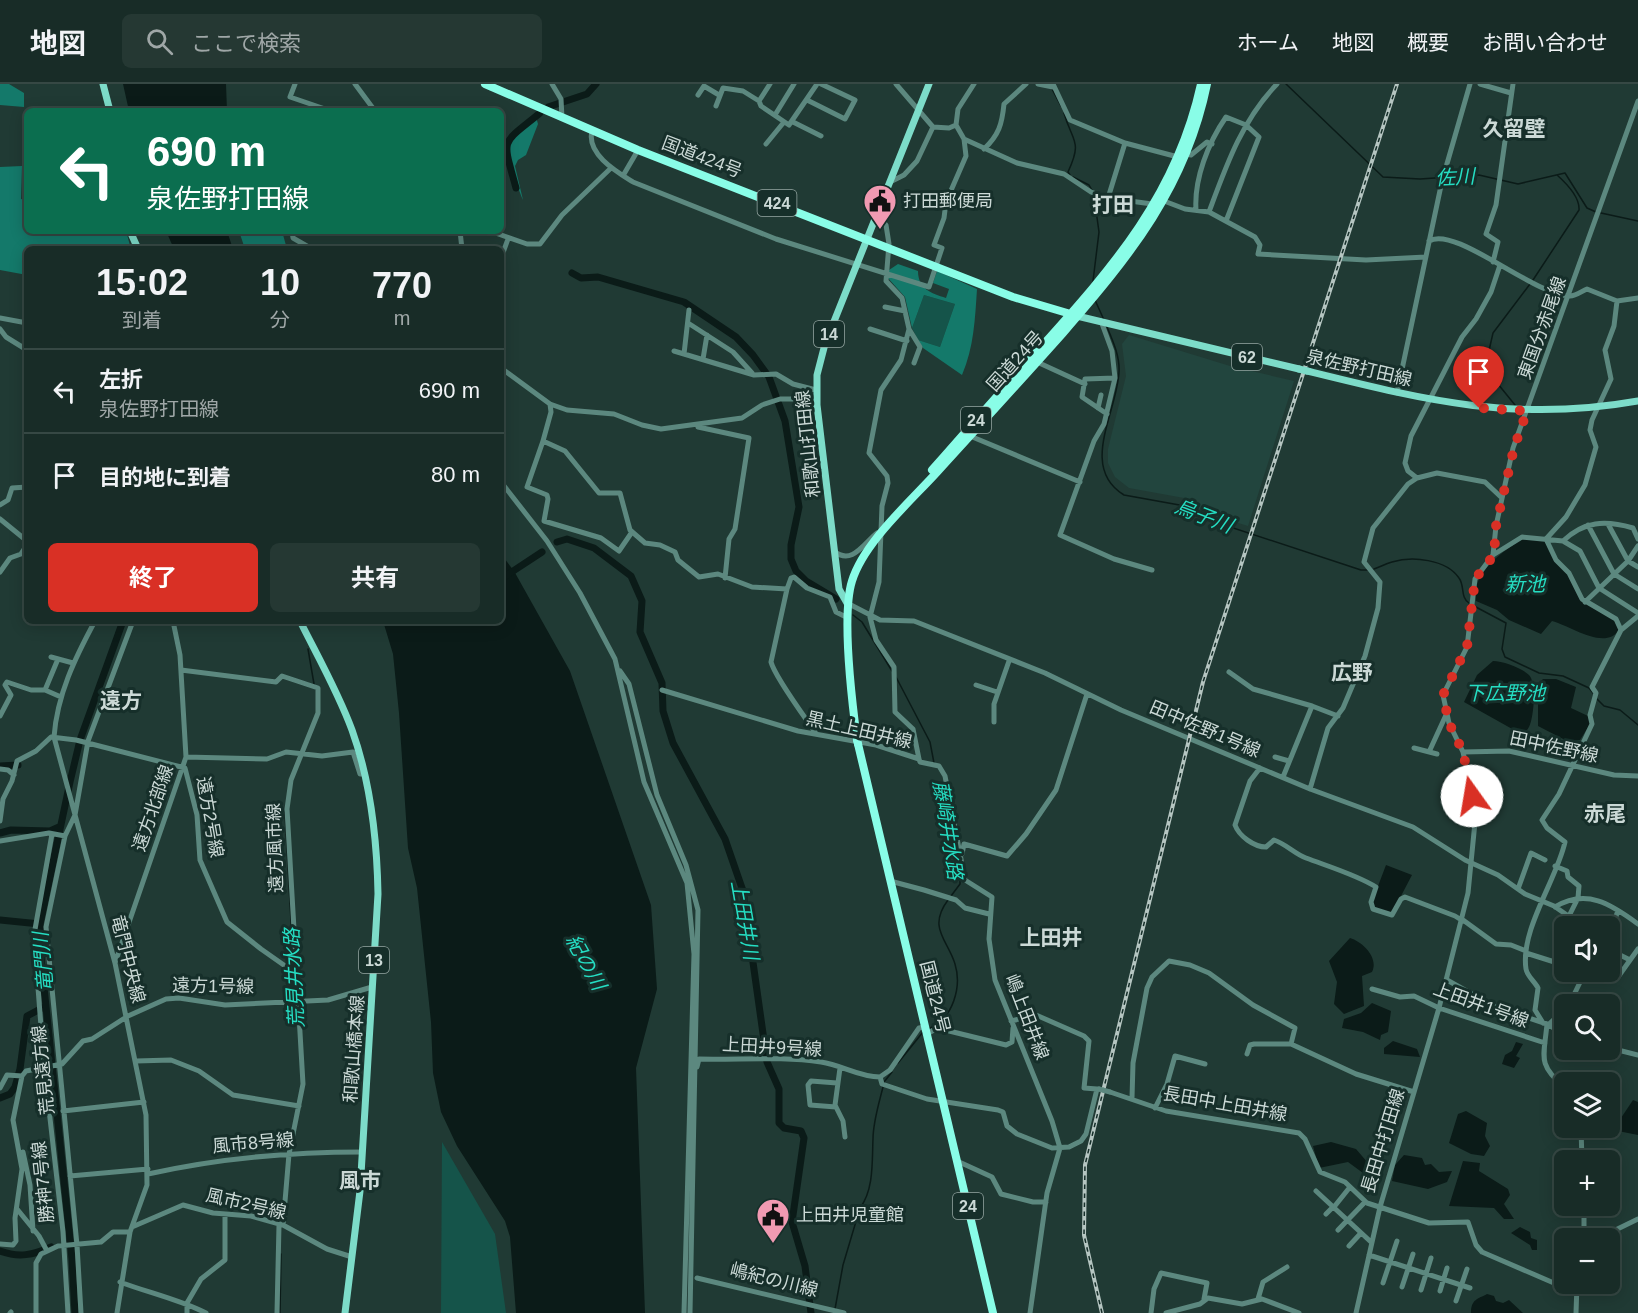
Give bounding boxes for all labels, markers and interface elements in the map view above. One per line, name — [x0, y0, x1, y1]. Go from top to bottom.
search box — [122, 14, 542, 68]
icon: search — [143, 25, 176, 58]
text: 地図 — [30, 28, 86, 59]
text: ここで検索 — [191, 31, 301, 56]
text: ホーム — [1237, 31, 1299, 54]
text: 地図 — [1332, 31, 1374, 54]
text: 概要 — [1407, 31, 1449, 54]
text: お問い合わせ — [1482, 31, 1608, 54]
district label: 久留壁 — [1483, 117, 1546, 140]
text: 690 m — [147, 128, 266, 175]
icon: left — [48, 132, 126, 210]
street label: 国道424号 — [659, 133, 745, 181]
water label: 佐川 — [1434, 165, 1478, 189]
public building icon: 打田郵便局 — [862, 183, 898, 230]
text: 泉佐野打田線 — [147, 184, 309, 214]
road number: 424 — [758, 190, 796, 216]
place label: 打田郵便局 — [903, 191, 993, 211]
district label: 打田 — [1092, 193, 1134, 216]
text: 15:02 — [96, 262, 188, 303]
text: 10 — [260, 262, 300, 303]
text: 770 — [372, 265, 432, 306]
street label: 東国分赤尾線 — [1514, 274, 1570, 382]
text: m — [394, 307, 410, 329]
text: 到着 — [122, 309, 162, 331]
text: 分 — [270, 309, 290, 331]
road number: 14 — [814, 321, 844, 347]
street label: 国道24号 — [983, 327, 1047, 395]
road number: 62 — [1232, 344, 1262, 370]
street label: 泉佐野打田線 — [1304, 346, 1414, 390]
pin — [1453, 346, 1504, 408]
icon: arrive — [1462, 355, 1495, 388]
text: 左折 — [99, 367, 143, 392]
icon: left — [48, 375, 81, 408]
text: 690 m — [419, 378, 480, 403]
street label: 和歌山打田線 — [792, 389, 824, 499]
text: 泉佐野打田線 — [99, 398, 219, 420]
road number: 24 — [961, 407, 991, 433]
icon: arrive — [48, 459, 81, 492]
text: 80 m — [431, 462, 480, 487]
text: 目的地に到着 — [99, 465, 231, 490]
water label: 烏子川 — [1172, 495, 1238, 538]
button: 終了 — [48, 543, 258, 612]
button: 共有 — [270, 543, 480, 612]
water label: 新池 — [1505, 573, 1547, 595]
district label: 広野 — [1331, 661, 1373, 684]
water label: 下広野池 — [1465, 682, 1547, 704]
district label: 遠方 — [100, 689, 142, 712]
street label: 田中佐野1号線 — [1147, 697, 1263, 761]
street label: 黒土上田井線 — [804, 708, 914, 752]
street label: 田中佐野線 — [1508, 728, 1600, 766]
street label: 遠方北部線 — [129, 762, 177, 854]
position arrow — [1440, 764, 1504, 828]
street label: 遠方2号線 — [193, 775, 227, 859]
water label: 藤崎井水路 — [929, 779, 967, 883]
district label: 赤尾 — [1584, 802, 1626, 825]
street label: 遠方風市線 — [263, 803, 287, 893]
water label: 上田井川 — [727, 879, 763, 963]
street label: 竜門中央線 — [107, 913, 149, 1005]
map controls — [1554, 916, 1620, 1294]
button: sound — [1554, 916, 1620, 982]
water label: 荒見井水路 — [280, 925, 308, 1029]
district label: 上田井 — [1020, 926, 1083, 949]
water label: 竜門川 — [29, 929, 57, 993]
water label: 紀の川 — [562, 930, 611, 995]
road number: 13 — [359, 947, 389, 973]
street label: 国道24号 — [916, 959, 954, 1035]
street label: 嶋上田井線 — [1002, 971, 1052, 1063]
street label: 遠方1号線 — [172, 975, 254, 997]
street label: 上田井1号線 — [1431, 978, 1531, 1032]
street label: 和歌山橋本線 — [340, 994, 368, 1104]
button: search — [1554, 994, 1620, 1060]
street label: 荒見遠方線 — [28, 1024, 58, 1116]
street label: 上田井9号線 — [722, 1034, 822, 1060]
button: layers — [1554, 1072, 1620, 1138]
street label: 長田中上田井線 — [1161, 1083, 1289, 1125]
street label: 長田中打田線 — [1358, 1086, 1408, 1196]
street label: 風市8号線 — [211, 1129, 295, 1157]
street label: 勝神7号線 — [29, 1140, 57, 1224]
button: + — [1554, 1150, 1620, 1216]
district label: 風市 — [339, 1169, 381, 1192]
street label: 風市2号線 — [204, 1185, 288, 1223]
road number: 24 — [953, 1193, 983, 1219]
public building icon: 上田井児童館 — [755, 1197, 791, 1244]
place label: 上田井児童館 — [796, 1205, 904, 1225]
button: − — [1554, 1228, 1620, 1294]
street label: 嶋紀の川線 — [728, 1259, 820, 1301]

